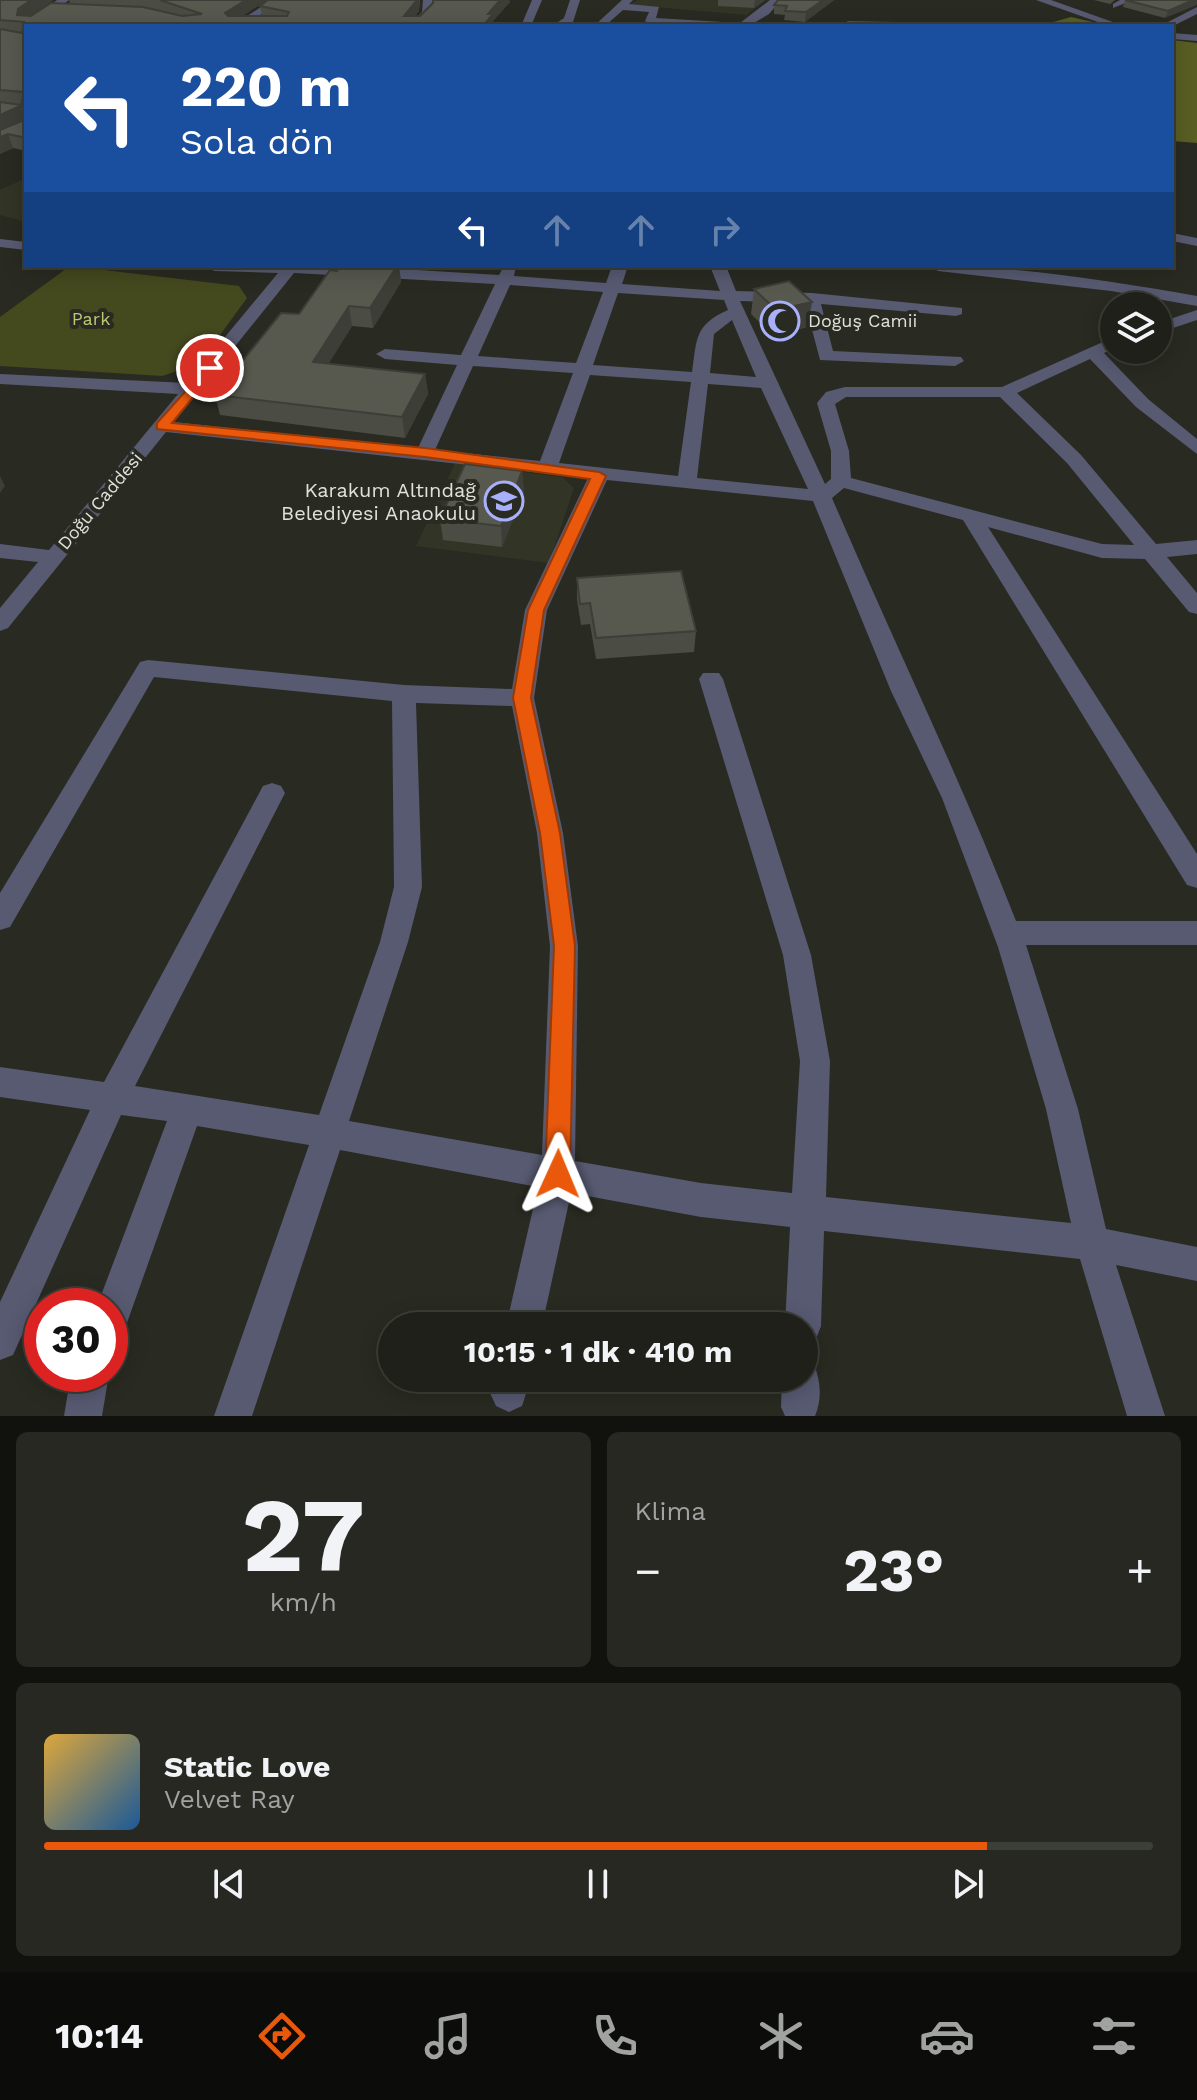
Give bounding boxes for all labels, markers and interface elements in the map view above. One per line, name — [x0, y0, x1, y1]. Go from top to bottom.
text: 220 m — [180, 54, 352, 120]
icon: left — [48, 56, 152, 160]
text: Sola dön — [180, 121, 334, 163]
icon: left — [451, 208, 495, 252]
icon: ahead — [535, 208, 579, 252]
icon: ahead — [619, 208, 663, 252]
icon: right — [703, 208, 747, 252]
map controls — [1100, 292, 1172, 364]
button: layers — [1100, 292, 1172, 364]
mosque icon: Doğuş Camii — [759, 300, 801, 342]
park label: Park — [72, 308, 110, 329]
place label: Doğuş Camii — [808, 310, 917, 331]
pin — [176, 334, 244, 402]
icon: arrive — [188, 346, 232, 390]
street label: Doğu Caddesi — [53, 448, 146, 554]
place label: Karakum Altındağ Belediyesi Anaokulu — [281, 478, 476, 525]
school or university icon: Karakum Altındağ Belediyesi Anaokulu — [483, 480, 525, 522]
position arrow — [516, 1132, 600, 1216]
speed limit sign: 30 — [24, 1288, 128, 1392]
text: 10:15 · 1 dk · 410 m — [464, 1334, 732, 1369]
text: 27 — [242, 1474, 365, 1596]
text: Klima — [635, 1496, 706, 1526]
text: 23° — [843, 1535, 944, 1606]
text: − — [635, 1545, 661, 1597]
text: + — [1126, 1545, 1153, 1597]
text: km/h — [270, 1587, 337, 1617]
text: Static Love — [164, 1749, 330, 1784]
text: Velvet Ray — [164, 1784, 295, 1814]
icon: previous — [207, 1862, 251, 1906]
icon: pause — [576, 1862, 620, 1906]
icon: next — [946, 1862, 990, 1906]
icon: directions — [254, 2008, 310, 2064]
icon: music — [420, 2008, 476, 2064]
icon: phone — [587, 2008, 643, 2064]
icon: climate — [753, 2008, 809, 2064]
icon: car — [919, 2008, 975, 2064]
icon: filters — [1086, 2008, 1142, 2064]
text: 10:14 — [55, 2015, 144, 2057]

